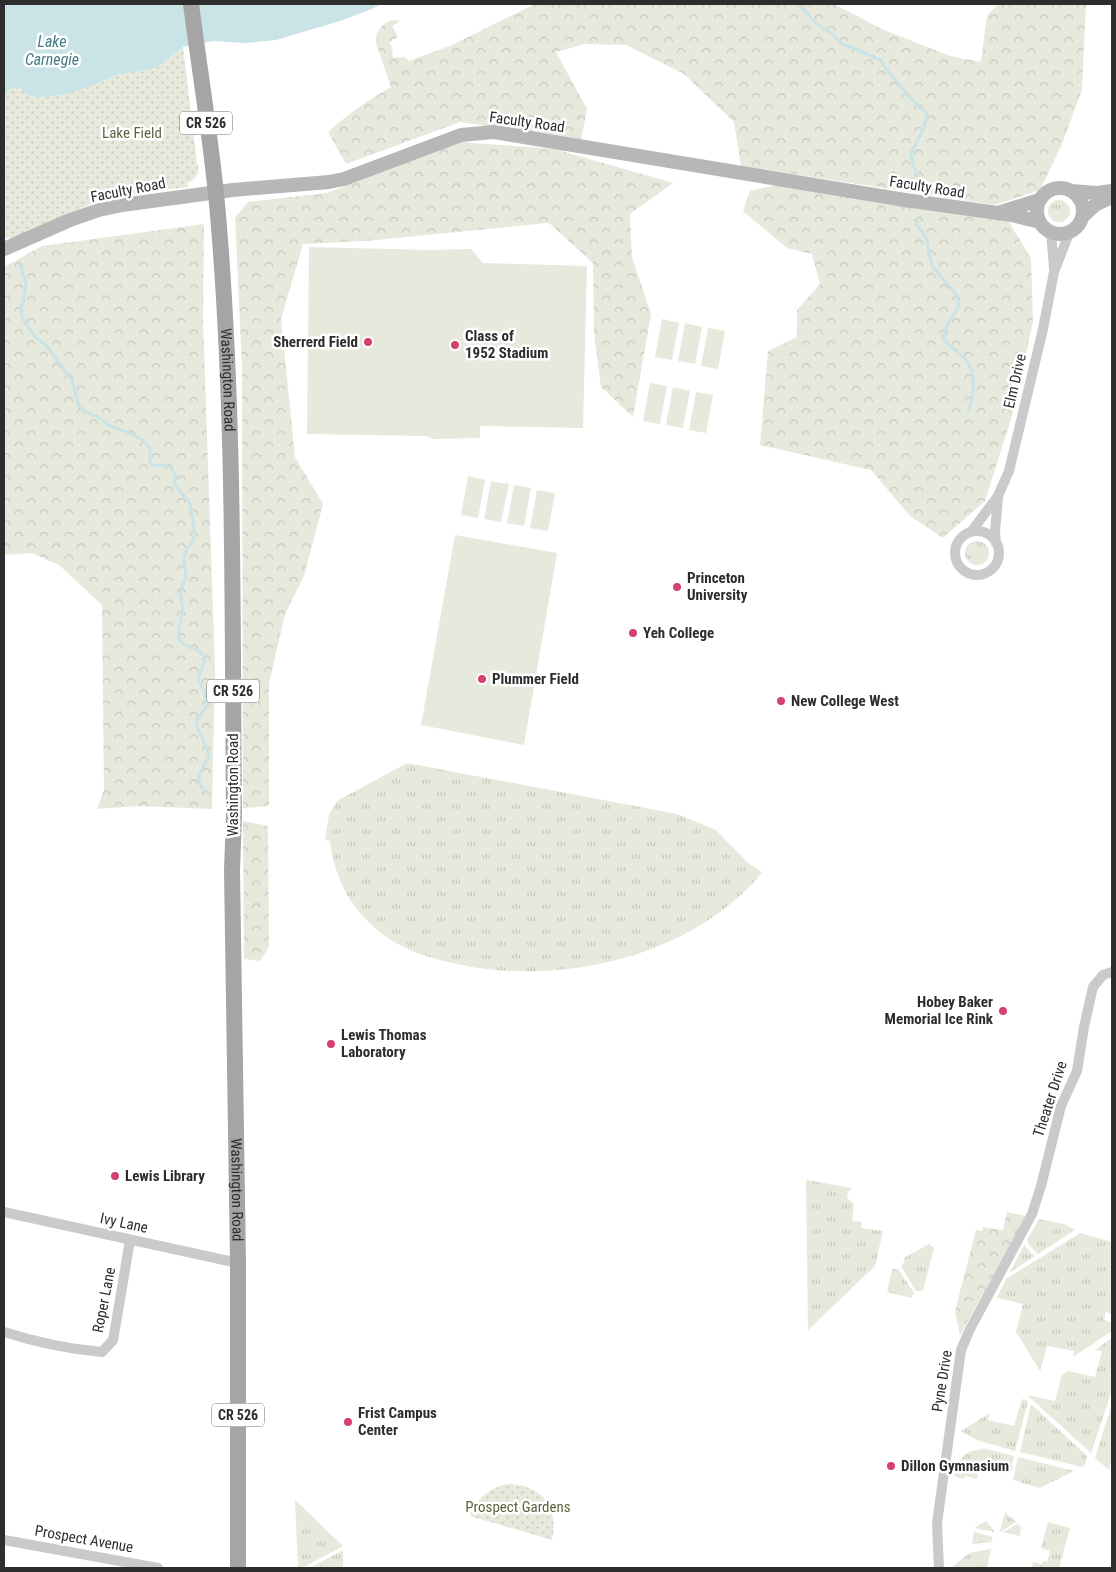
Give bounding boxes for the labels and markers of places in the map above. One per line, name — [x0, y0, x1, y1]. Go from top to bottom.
place label: Class of 1952 Stadium — [465, 327, 548, 362]
place label: Sherrerd Field — [273, 333, 358, 351]
marker: Sherrerd Field — [362, 336, 374, 348]
marker: Class of 1952 Stadium — [449, 339, 461, 351]
place label: Princeton University — [687, 569, 748, 604]
marker: Princeton University — [671, 581, 683, 593]
place label: Yeh College — [643, 624, 714, 642]
marker: Yeh College — [627, 627, 639, 639]
place label: Plummer Field — [492, 670, 579, 688]
marker: Plummer Field — [476, 673, 488, 685]
place label: New College West — [791, 692, 899, 710]
marker: New College West — [775, 695, 787, 707]
place label: Hobey Baker Memorial Ice Rink — [885, 993, 994, 1028]
marker: Hobey Baker Memorial Ice Rink — [997, 1005, 1009, 1017]
place label: Lewis Thomas Laboratory — [341, 1026, 427, 1061]
marker: Lewis Thomas Laboratory — [325, 1038, 337, 1050]
place label: Lewis Library — [125, 1167, 205, 1185]
marker: Lewis Library — [109, 1170, 121, 1182]
place label: Frist Campus Center — [358, 1404, 437, 1439]
marker: Frist Campus Center — [342, 1416, 354, 1428]
place label: Dillon Gymnasium — [901, 1457, 1009, 1475]
marker: Dillon Gymnasium — [885, 1460, 897, 1472]

